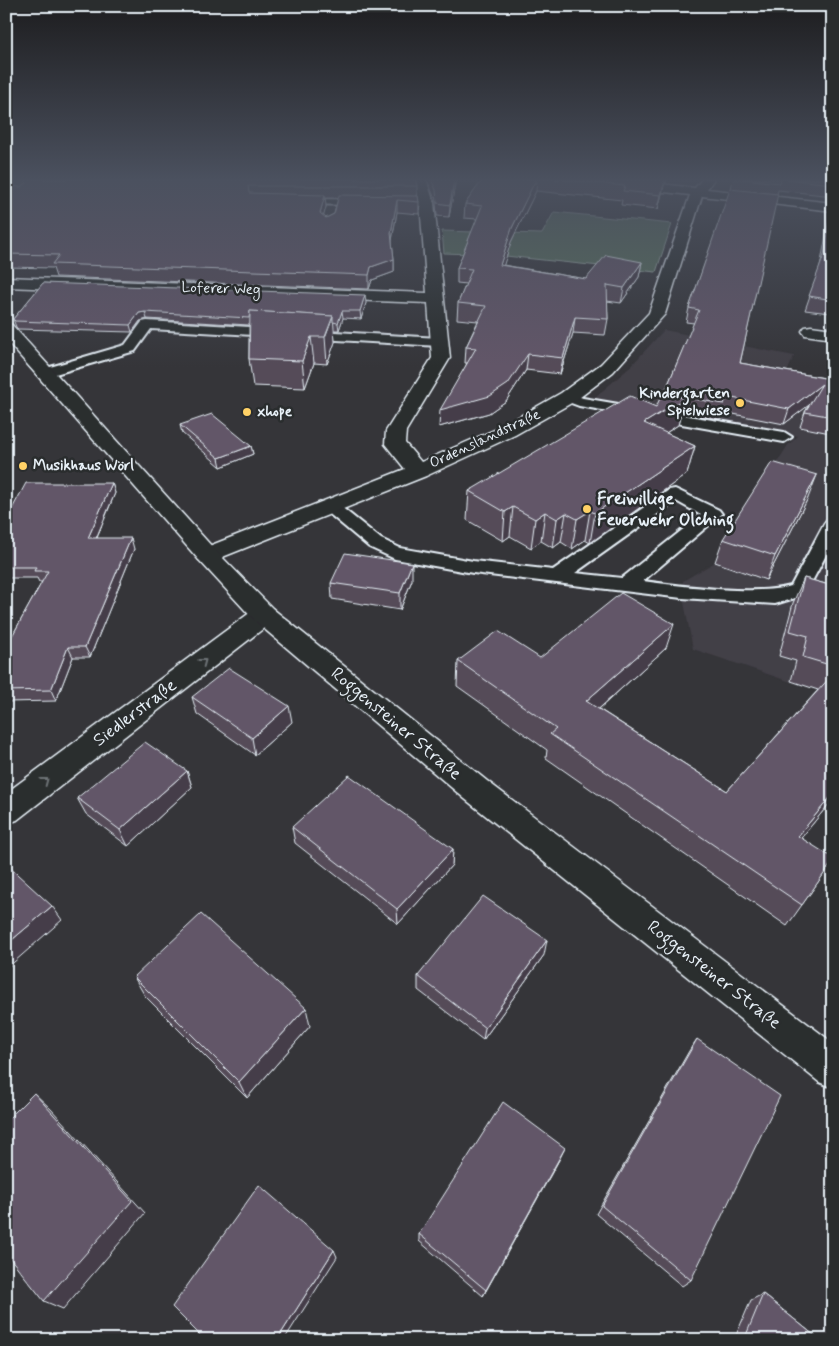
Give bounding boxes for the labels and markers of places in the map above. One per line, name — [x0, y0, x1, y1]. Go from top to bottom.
place label: Kindergarten Spielwiese — [639, 384, 730, 421]
marker: Kindergarten Spielwiese — [734, 397, 746, 409]
place label: xhope — [257, 402, 293, 422]
marker: xhope — [241, 406, 253, 418]
place label: Musikhaus Wörl — [33, 456, 134, 476]
marker: Musikhaus Wörl — [17, 460, 29, 472]
place label: Freiwillige Feuerwehr Olching — [597, 487, 734, 534]
marker: Freiwillige Feuerwehr Olching — [581, 503, 593, 515]

